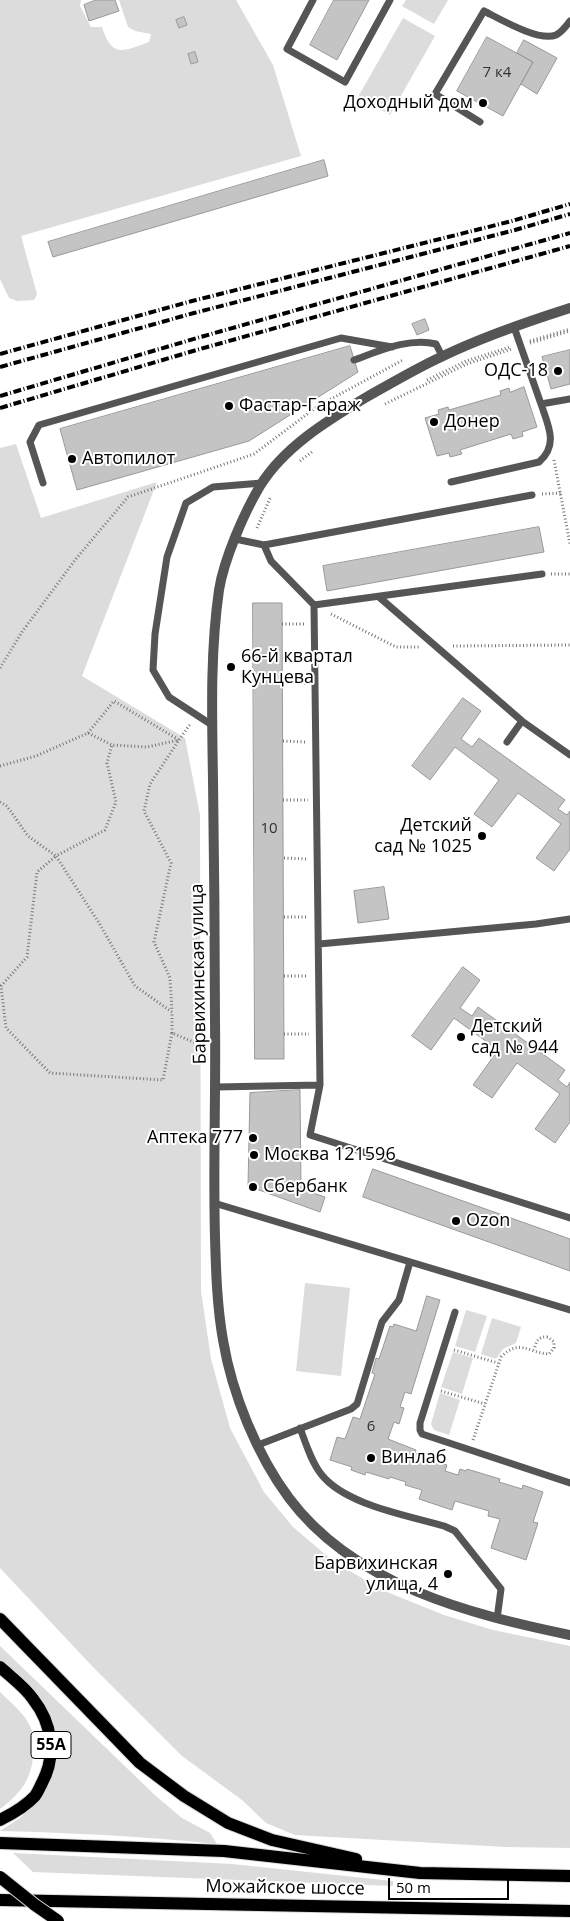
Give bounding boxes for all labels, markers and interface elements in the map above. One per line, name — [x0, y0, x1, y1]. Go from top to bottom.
house number: 7 к4 — [483, 64, 511, 82]
place label: Доходный дом — [344, 92, 473, 114]
marker: Доходный дом — [477, 97, 489, 109]
place label: ОДС-18 — [484, 360, 548, 382]
marker: ОДС-18 — [552, 365, 564, 377]
place label: Фастар-Гараж — [239, 395, 361, 417]
marker: Фастар-Гараж — [223, 400, 235, 412]
place label: Донер — [444, 411, 500, 433]
marker: Донер — [428, 416, 440, 428]
place label: Автопилот — [82, 448, 175, 470]
marker: Автопилот — [66, 453, 78, 465]
place label: 66-й квартал Кунцева — [241, 646, 353, 689]
marker: 66-й квартал Кунцева — [225, 661, 237, 673]
place label: Детский сад № 1025 — [374, 815, 472, 858]
house number: 10 — [260, 820, 278, 838]
marker: Детский сад № 1025 — [476, 830, 488, 842]
street label: Барвихинская улица — [187, 883, 211, 1065]
place label: Детский сад № 944 — [471, 1016, 559, 1058]
marker: Детский сад № 944 — [455, 1031, 467, 1043]
place label: Аптека 777 — [147, 1127, 243, 1149]
marker: Аптека 777 — [247, 1132, 259, 1144]
place label: Москва 121596 — [264, 1144, 396, 1166]
marker: Москва 121596 — [248, 1149, 260, 1161]
place label: Сбербанк — [263, 1176, 348, 1198]
marker: Сбербанк — [247, 1181, 259, 1193]
place label: Ozon — [466, 1210, 510, 1232]
marker: Ozon — [450, 1215, 462, 1227]
house number: 6 — [367, 1418, 375, 1436]
place label: Винлаб — [381, 1447, 446, 1469]
marker: Винлаб — [365, 1452, 377, 1464]
place label: Барвихинская улица, 4 — [314, 1553, 438, 1596]
marker: Барвихинская улица, 4 — [442, 1568, 454, 1580]
road number: 55А — [31, 1732, 71, 1758]
scale bar — [390, 1868, 511, 1900]
street label: Можайское шоссе — [205, 1876, 365, 1900]
text: 50 m — [396, 1877, 431, 1897]

